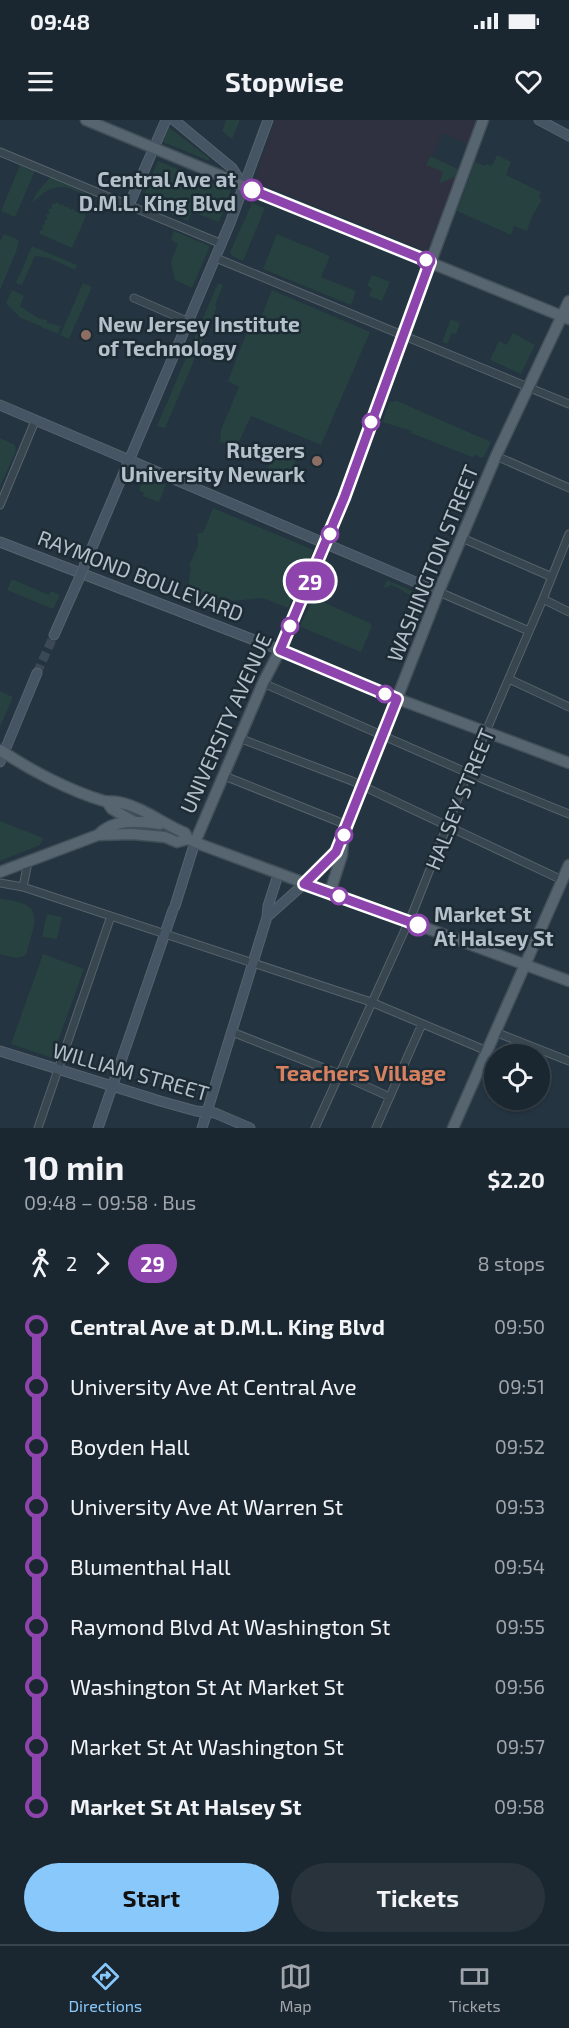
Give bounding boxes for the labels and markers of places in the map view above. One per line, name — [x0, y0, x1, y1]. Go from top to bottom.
place label: Central Ave at D.M.L. King Blvd — [79, 166, 236, 215]
marker: Central Ave at D.M.L. King Blvd — [241, 179, 263, 201]
unlabelled marker — [417, 251, 435, 269]
place label: New Jersey Institute of Technology — [98, 311, 300, 361]
marker: New Jersey Institute of Technology — [79, 328, 93, 342]
unlabelled marker — [362, 413, 380, 431]
place label: Rutgers University Newark — [121, 437, 305, 487]
marker: Rutgers University Newark — [310, 454, 324, 468]
unlabelled marker — [321, 525, 339, 543]
unlabelled marker — [281, 617, 299, 635]
unlabelled marker — [376, 685, 394, 703]
unlabelled marker — [335, 826, 353, 844]
unlabelled marker — [330, 887, 348, 905]
place label: Market St At Halsey St — [434, 901, 554, 951]
marker: Market St At Halsey St — [407, 914, 429, 936]

